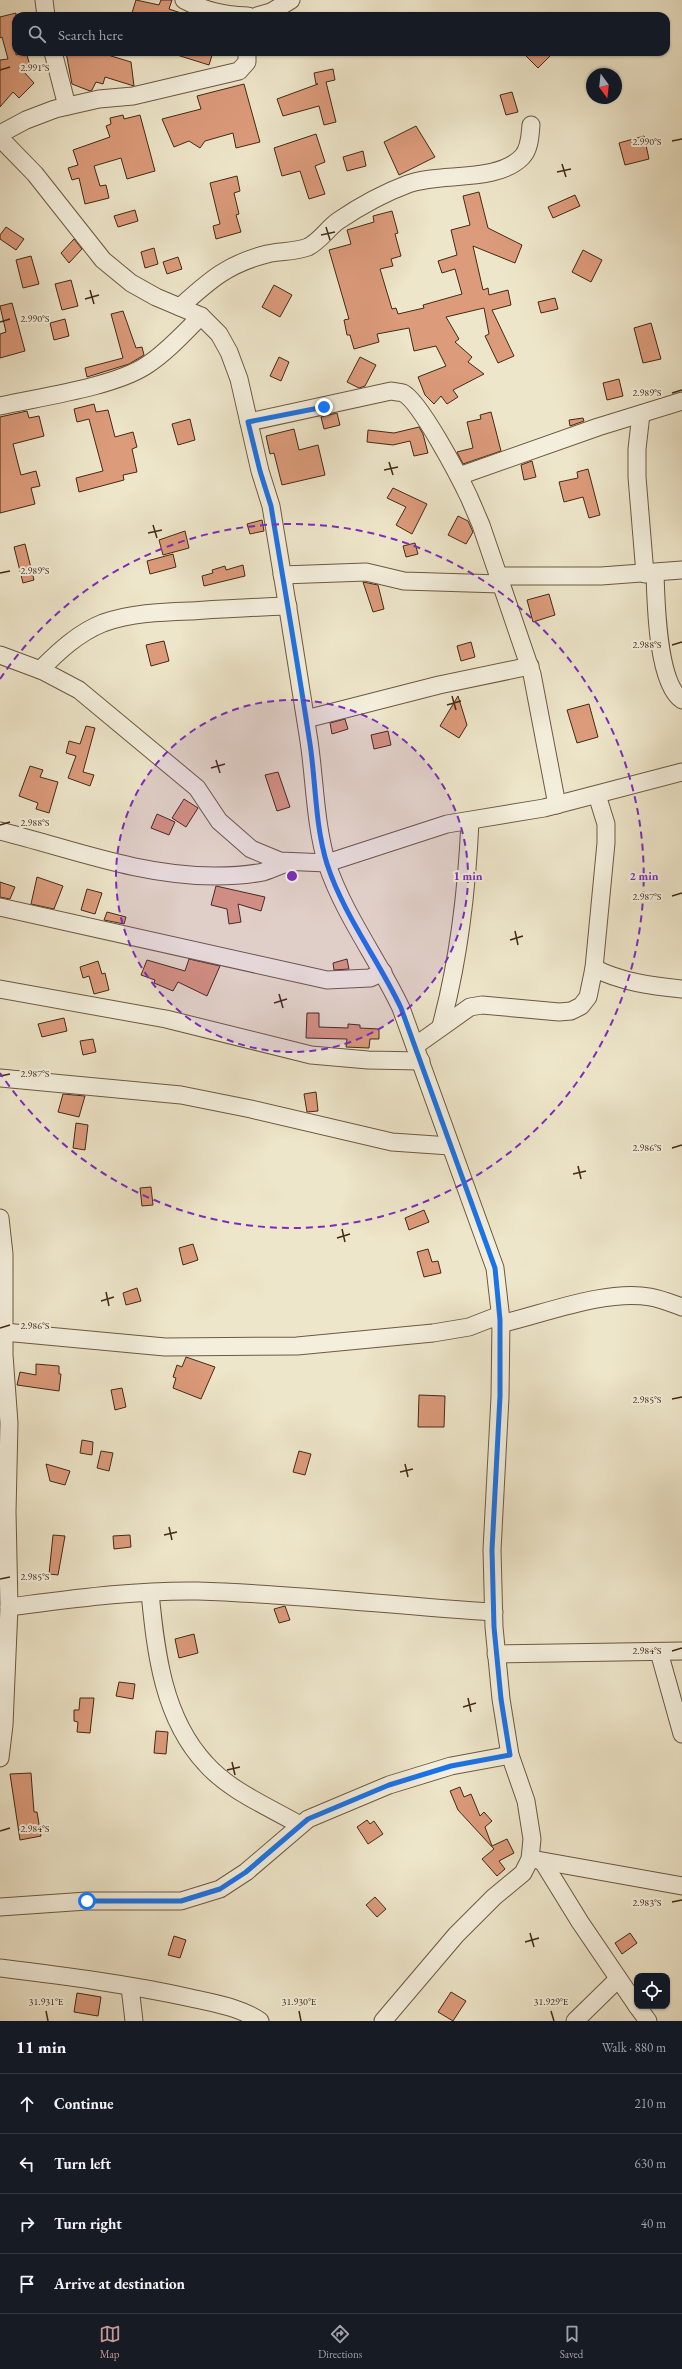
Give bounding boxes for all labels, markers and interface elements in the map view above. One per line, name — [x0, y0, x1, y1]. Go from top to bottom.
search box — [12, 12, 670, 56]
icon: search — [26, 23, 48, 45]
text: Search here — [58, 25, 123, 44]
text: 2.991°S — [20, 61, 50, 74]
north arrow — [586, 68, 622, 104]
text: 2.990°S — [632, 135, 662, 148]
text: 2.990°S — [20, 312, 50, 325]
text: 2.989°S — [632, 386, 662, 399]
route end — [315, 398, 333, 416]
text: 2.989°S — [20, 564, 50, 577]
text: 2.988°S — [632, 638, 662, 651]
text: 2.988°S — [20, 816, 50, 829]
text: 1 min — [453, 868, 483, 884]
text: 2 min — [629, 868, 659, 884]
centre of rings — [285, 869, 299, 883]
text: 2.987°S — [632, 890, 662, 903]
text: 2.987°S — [20, 1067, 50, 1080]
text: 2.986°S — [632, 1141, 662, 1154]
text: 2.986°S — [20, 1319, 50, 1332]
text: 2.985°S — [632, 1393, 662, 1406]
text: 2.985°S — [20, 1570, 50, 1583]
text: 2.984°S — [632, 1644, 662, 1657]
text: 2.984°S — [20, 1822, 50, 1835]
route start — [78, 1892, 96, 1910]
text: 2.983°S — [632, 1896, 662, 1909]
map controls — [634, 1973, 670, 2009]
button: locate — [634, 1973, 670, 2009]
text: 31.931°E — [29, 1995, 64, 2008]
text: 31.930°E — [282, 1995, 317, 2008]
text: 31.929°E — [534, 1995, 569, 2008]
text: 11 min — [16, 2036, 66, 2058]
text: Walk · 880 m — [602, 2039, 666, 2056]
icon: ahead — [16, 2093, 38, 2115]
text: Continue — [54, 2094, 114, 2113]
text: 210 m — [635, 2095, 666, 2112]
icon: left — [16, 2153, 38, 2175]
text: Turn left — [54, 2154, 111, 2173]
text: 630 m — [635, 2155, 666, 2172]
icon: right — [16, 2213, 38, 2235]
text: Turn right — [54, 2214, 122, 2233]
text: 40 m — [641, 2215, 666, 2232]
icon: arrive — [16, 2273, 38, 2295]
text: Arrive at destination — [54, 2274, 185, 2293]
tab: Map — [99, 2323, 121, 2361]
tab: Directions — [318, 2323, 362, 2361]
tab: Saved — [560, 2323, 583, 2361]

